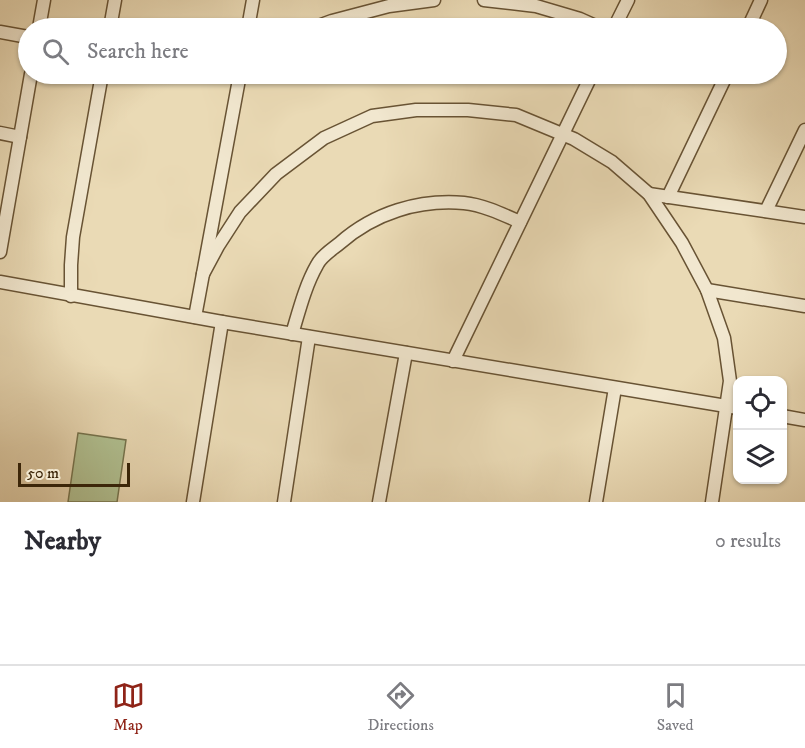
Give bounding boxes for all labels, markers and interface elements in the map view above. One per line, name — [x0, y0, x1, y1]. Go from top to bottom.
search box — [18, 18, 787, 84]
icon: search — [39, 35, 72, 68]
text: Search here — [87, 38, 189, 65]
map controls — [733, 376, 787, 484]
button: locate — [733, 376, 787, 430]
button: layers — [733, 430, 787, 484]
scale bar — [18, 460, 130, 488]
text: 50 m — [27, 463, 59, 483]
text: Nearby — [24, 525, 101, 558]
text: 0 results — [715, 529, 781, 554]
tab: Map — [112, 679, 145, 735]
tab: Directions — [368, 679, 434, 735]
tab: Saved — [657, 679, 694, 735]

